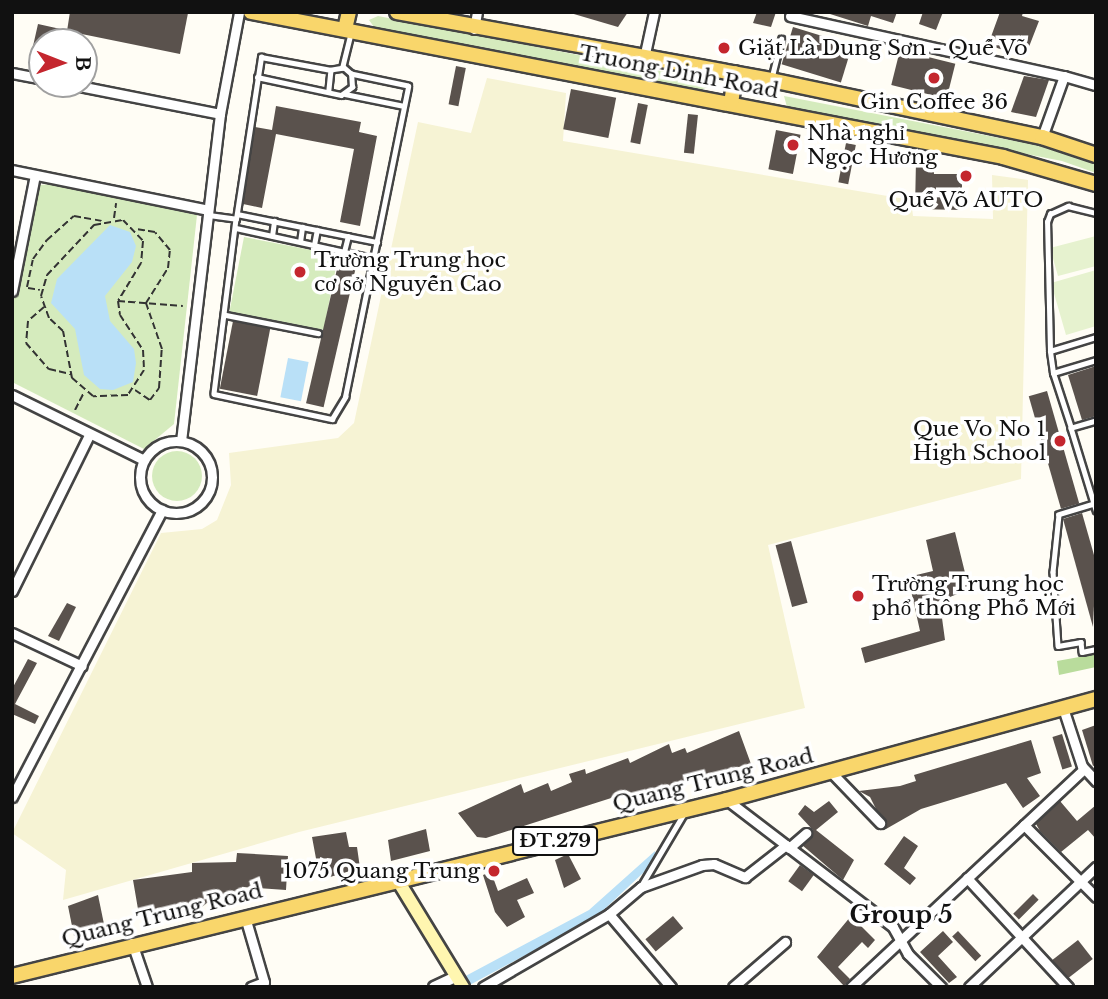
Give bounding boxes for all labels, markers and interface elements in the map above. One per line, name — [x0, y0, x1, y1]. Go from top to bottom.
north arrow — [28, 28, 98, 98]
place label: Giặt Là Dung Sơn - Quế Võ — [738, 35, 1031, 61]
street label: Truong Dinh Road — [577, 40, 781, 104]
marker: Giặt Là Dung Sơn - Quế Võ — [716, 40, 732, 56]
text: B — [71, 56, 94, 71]
marker: Gin Coffee 36 — [926, 70, 942, 86]
place label: Gin Coffee 36 — [860, 89, 1008, 115]
place label: Nhà nghỉ Ngọc Hương — [807, 120, 941, 170]
marker: Nhà nghỉ Ngọc Hương — [785, 137, 801, 153]
marker: Quế Võ AUTO — [958, 168, 974, 184]
place label: Quế Võ AUTO — [888, 187, 1044, 213]
place label: Trường Trung học cơ sở Nguyễn Cao — [314, 247, 510, 297]
marker: Trường Trung học cơ sở Nguyễn Cao — [292, 264, 308, 280]
place label: Que Vo No 1 High School — [912, 416, 1046, 466]
marker: Que Vo No 1 High School — [1052, 433, 1068, 449]
place label: Trường Trung học phổ thông Phố Mới — [872, 571, 1080, 621]
marker: Trường Trung học phổ thông Phố Mới — [850, 588, 866, 604]
street label: Quang Trung Road — [609, 743, 817, 817]
road number: ĐT.279 — [511, 826, 599, 856]
place label: 1075 Quang Trung — [282, 858, 480, 884]
marker: 1075 Quang Trung — [486, 863, 502, 879]
street label: Quang Trung Road — [58, 878, 266, 952]
district label: Group 5 — [849, 901, 953, 929]

